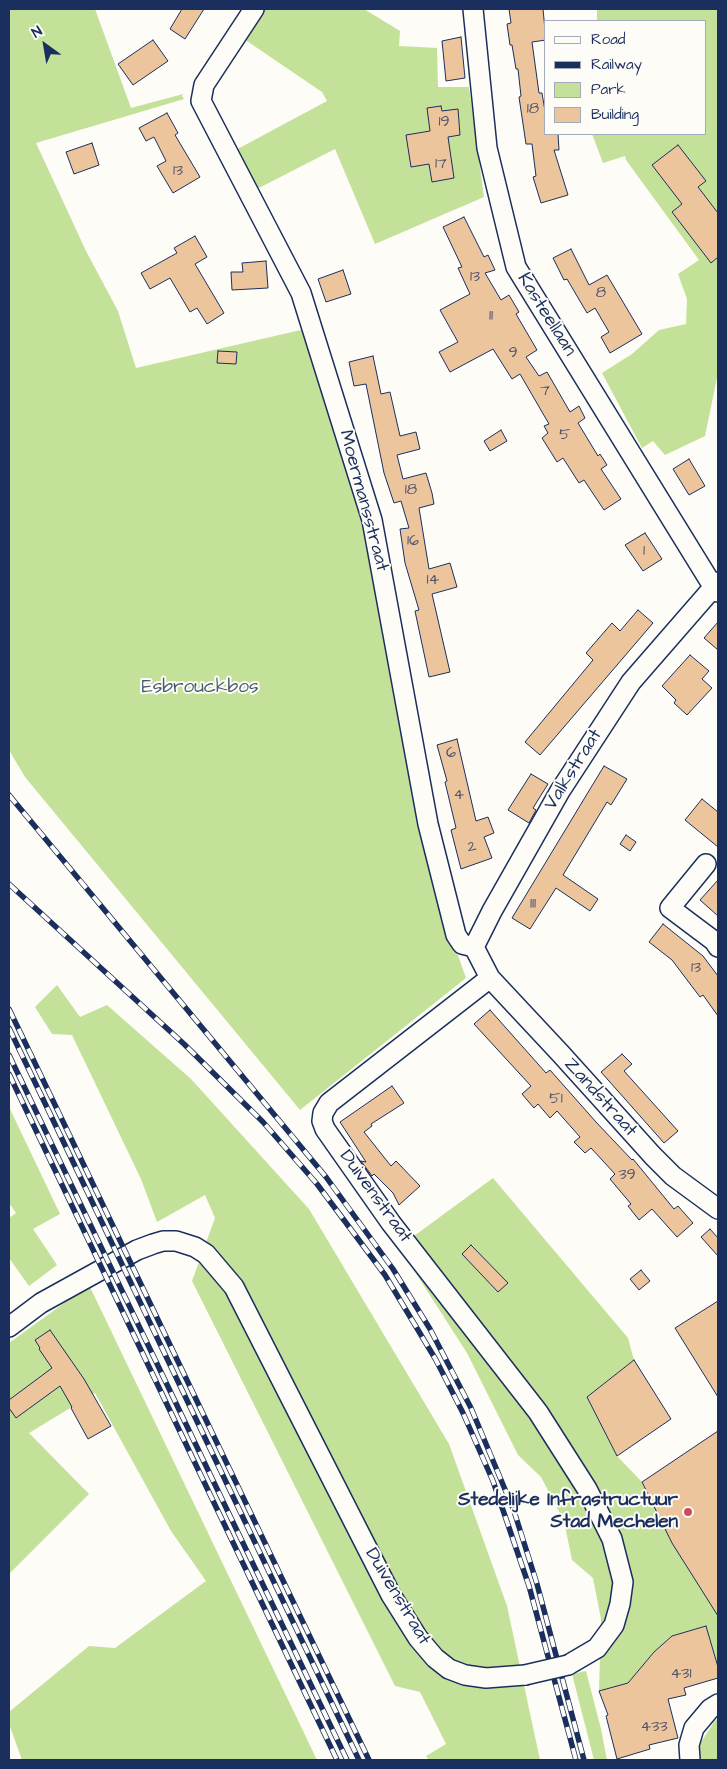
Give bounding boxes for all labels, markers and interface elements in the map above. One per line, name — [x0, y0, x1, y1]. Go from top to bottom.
north arrow — [20, 20, 70, 70]
legend — [544, 20, 707, 135]
text: N — [28, 21, 46, 43]
text: Road — [591, 29, 625, 50]
text: Railway — [591, 54, 642, 75]
text: Park — [591, 79, 626, 100]
house number: 18 — [527, 100, 539, 120]
text: Building — [591, 104, 639, 125]
house number: 19 — [438, 113, 450, 133]
house number: 17 — [435, 155, 447, 175]
house number: 13 — [173, 162, 183, 182]
house number: 13 — [470, 268, 480, 288]
street label: Kasteellaan — [511, 269, 581, 361]
house number: 8 — [596, 284, 606, 304]
house number: 11 — [489, 307, 493, 327]
house number: 9 — [508, 344, 518, 364]
house number: 7 — [540, 382, 550, 402]
house number: 5 — [559, 426, 571, 446]
street label: Moermansstraat — [333, 428, 393, 574]
house number: 18 — [405, 481, 417, 501]
house number: 16 — [407, 532, 419, 552]
house number: 1 — [643, 542, 645, 562]
house number: 14 — [427, 571, 439, 591]
park label: Esbrouckbos — [142, 677, 258, 699]
street label: Valkstraat — [540, 725, 608, 815]
house number: 6 — [446, 744, 456, 764]
house number: 4 — [454, 786, 464, 806]
house number: 2 — [467, 838, 477, 858]
house number: 111 — [530, 895, 536, 915]
house number: 13 — [691, 959, 701, 979]
street label: Zandstraat — [559, 1054, 641, 1142]
house number: 51 — [549, 1090, 563, 1110]
street label: Duivenstraat — [334, 1146, 416, 1248]
house number: 39 — [618, 1166, 636, 1186]
place label: Stedelijke Infrastructuur Stad Mechelen — [458, 1490, 678, 1534]
marker: Stedelijke Infrastructuur Stad Mechelen — [682, 1506, 694, 1518]
street label: Duivenstraat — [359, 1544, 435, 1650]
house number: 431 — [670, 1665, 692, 1685]
house number: 433 — [640, 1718, 668, 1738]

